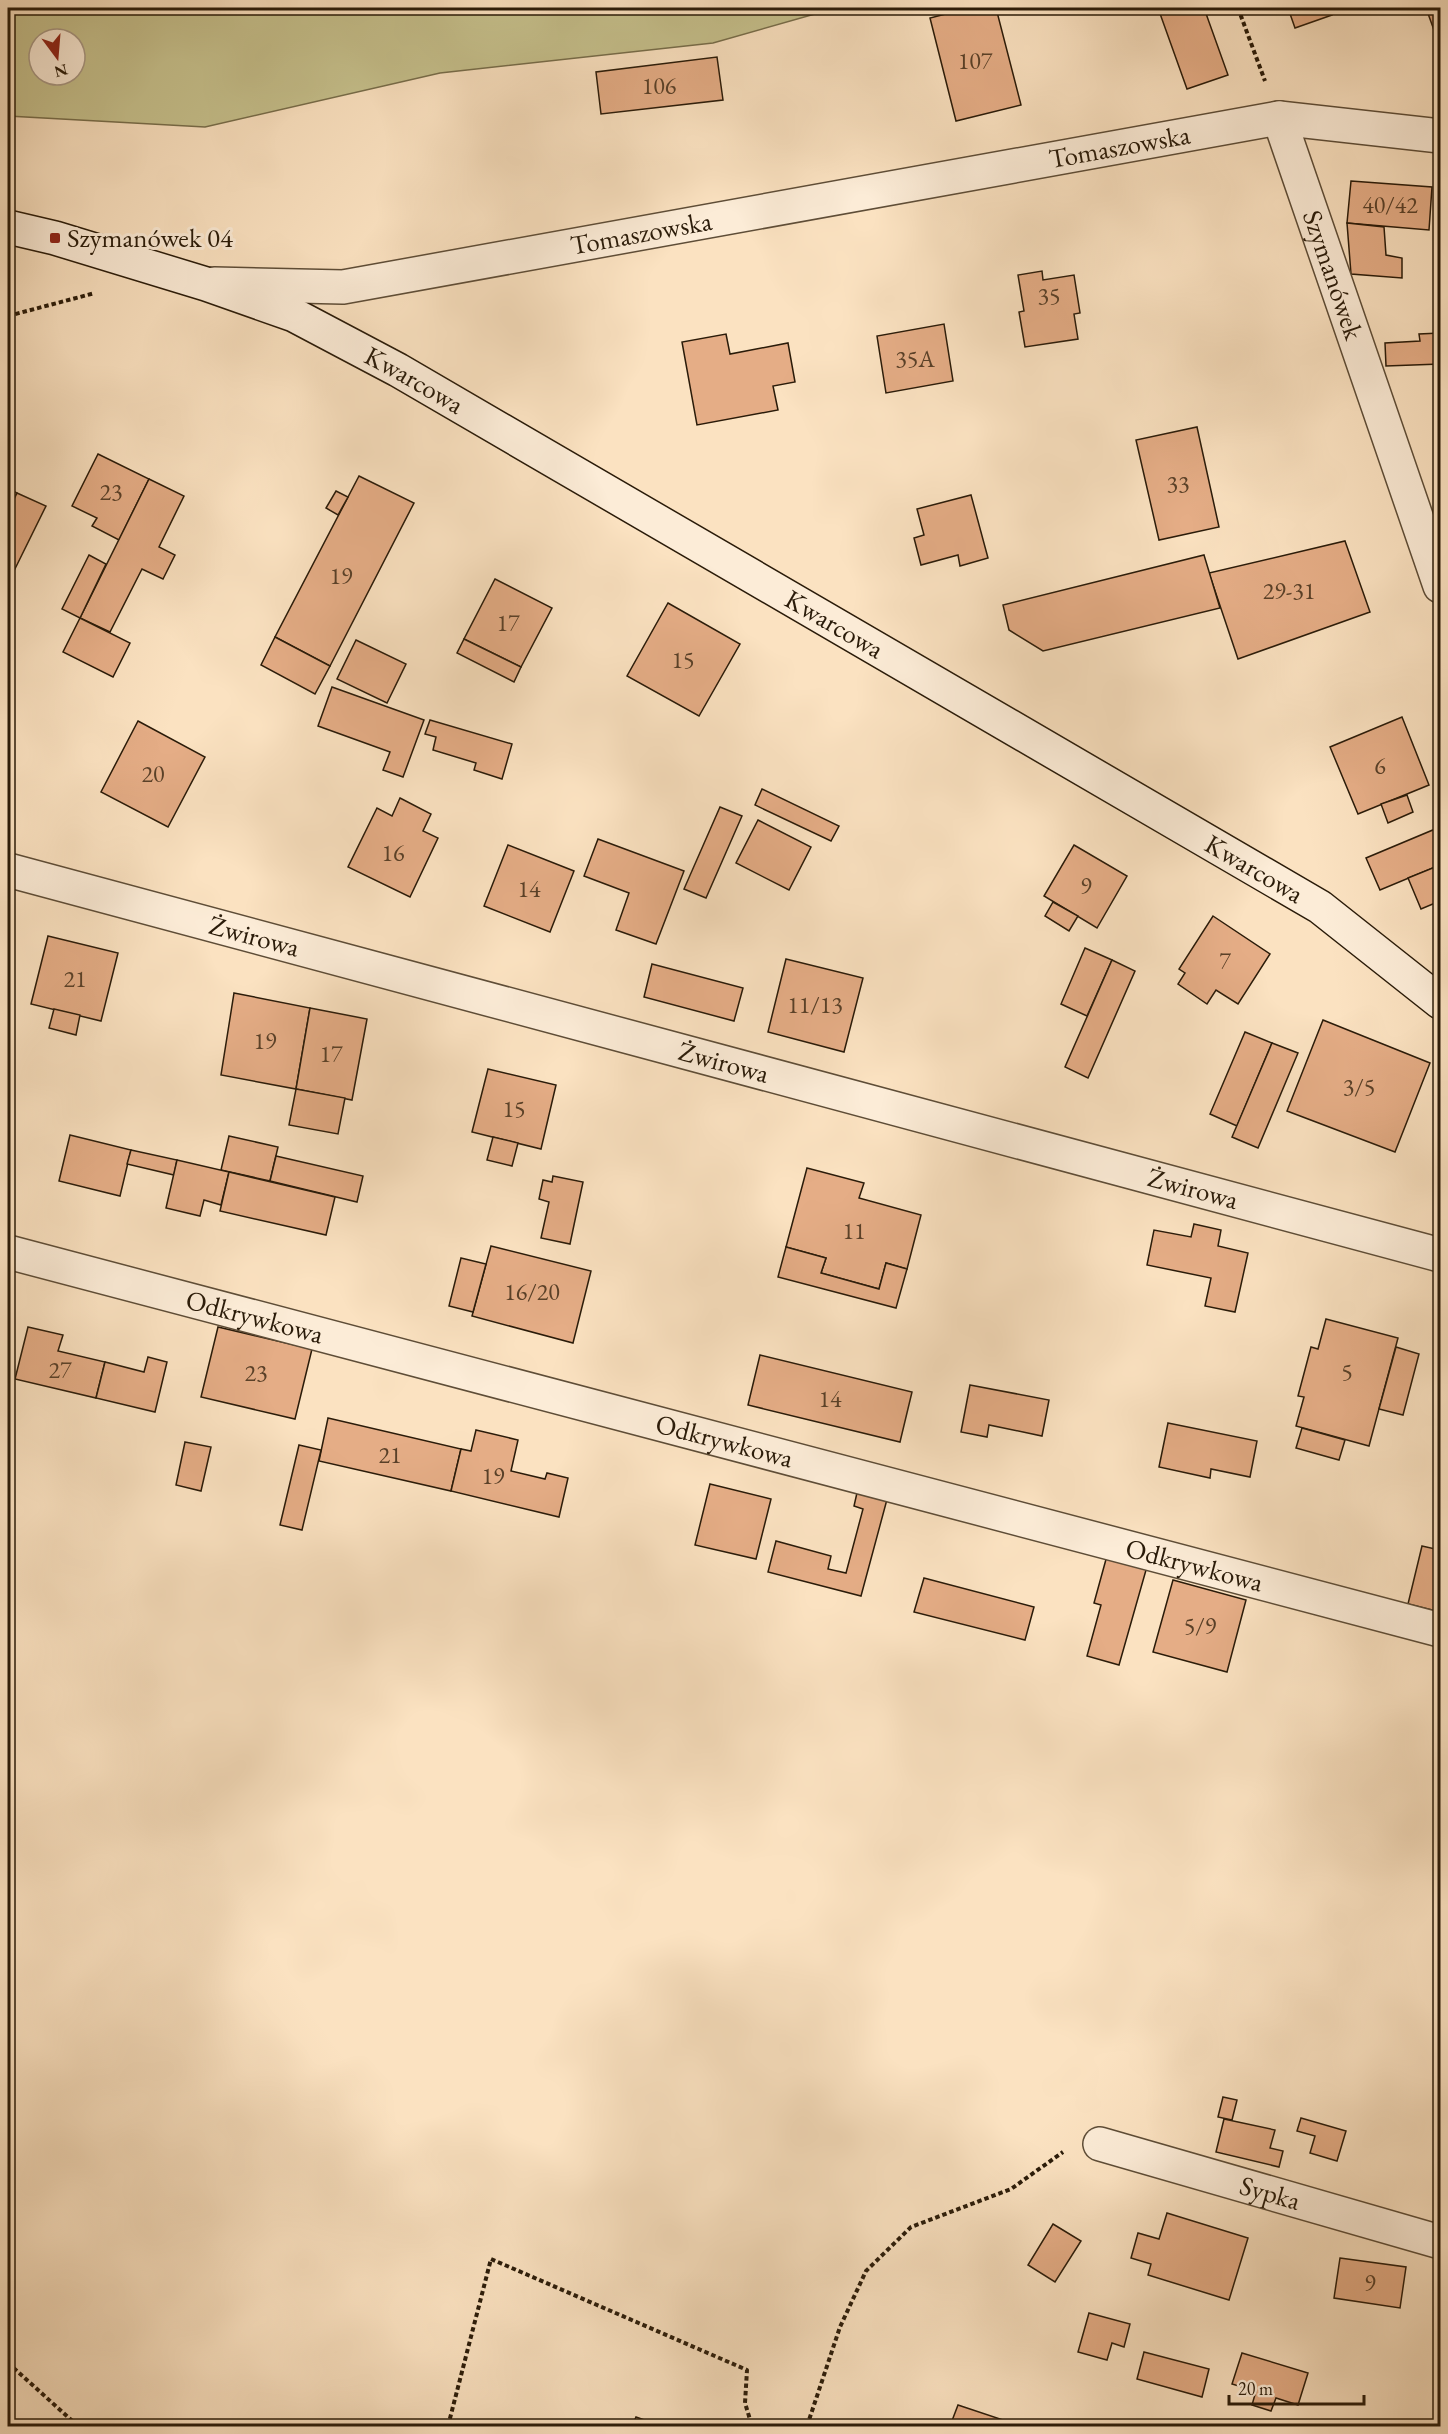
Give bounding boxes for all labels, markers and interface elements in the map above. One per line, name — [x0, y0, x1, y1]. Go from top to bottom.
north arrow — [27, 27, 87, 87]
house number: 107 — [958, 45, 993, 76]
text: N — [52, 59, 70, 83]
house number: 106 — [642, 70, 676, 101]
street label: Tomaszowska — [1046, 116, 1193, 176]
house number: 40/42 — [1362, 189, 1418, 220]
street label: Tomaszowska — [568, 203, 715, 263]
street label: Szymanówek — [1295, 205, 1372, 344]
place label: Szymanówek 04 — [67, 220, 234, 255]
marker: Szymanówek 04 — [48, 231, 62, 245]
house number: 35 — [1037, 280, 1061, 311]
street label: Kwarcowa — [359, 338, 471, 422]
house number: 35A — [895, 343, 935, 374]
house number: 33 — [1166, 468, 1190, 499]
house number: 23 — [99, 476, 123, 507]
house number: 19 — [329, 560, 353, 591]
house number: 29-31 — [1263, 575, 1315, 606]
street label: Kwarcowa — [779, 581, 890, 666]
house number: 17 — [496, 607, 520, 638]
house number: 15 — [671, 644, 695, 675]
house number: 6 — [1374, 750, 1386, 781]
house number: 20 — [141, 758, 165, 789]
street label: Kwarcowa — [1199, 826, 1310, 911]
house number: 16 — [381, 837, 405, 868]
house number: 9 — [1080, 870, 1092, 901]
house number: 14 — [517, 873, 541, 904]
street label: Żwirowa — [205, 907, 304, 965]
house number: 7 — [1219, 945, 1231, 976]
house number: 21 — [63, 963, 87, 994]
house number: 11/13 — [787, 989, 843, 1020]
house number: 19 — [253, 1025, 277, 1056]
street label: Żwirowa — [675, 1033, 773, 1091]
house number: 17 — [319, 1038, 343, 1069]
house number: 3/5 — [1343, 1071, 1375, 1102]
house number: 15 — [502, 1093, 526, 1124]
street label: Żwirowa — [1144, 1159, 1242, 1217]
house number: 11 — [842, 1215, 866, 1246]
house number: 16/20 — [504, 1276, 560, 1307]
street label: Odkrywkowa — [182, 1282, 327, 1352]
house number: 27 — [48, 1354, 72, 1385]
house number: 5 — [1341, 1356, 1353, 1387]
house number: 23 — [244, 1357, 268, 1388]
house number: 14 — [818, 1383, 842, 1414]
street label: Odkrywkowa — [652, 1406, 797, 1476]
house number: 21 — [378, 1439, 402, 1470]
house number: 19 — [481, 1460, 505, 1491]
street label: Odkrywkowa — [1122, 1530, 1267, 1600]
house number: 5/9 — [1184, 1610, 1217, 1641]
street label: Sypka — [1236, 2167, 1305, 2218]
house number: 9 — [1364, 2267, 1376, 2298]
scale bar — [1229, 2368, 1364, 2406]
text: 20 m — [1238, 2377, 1273, 2400]

